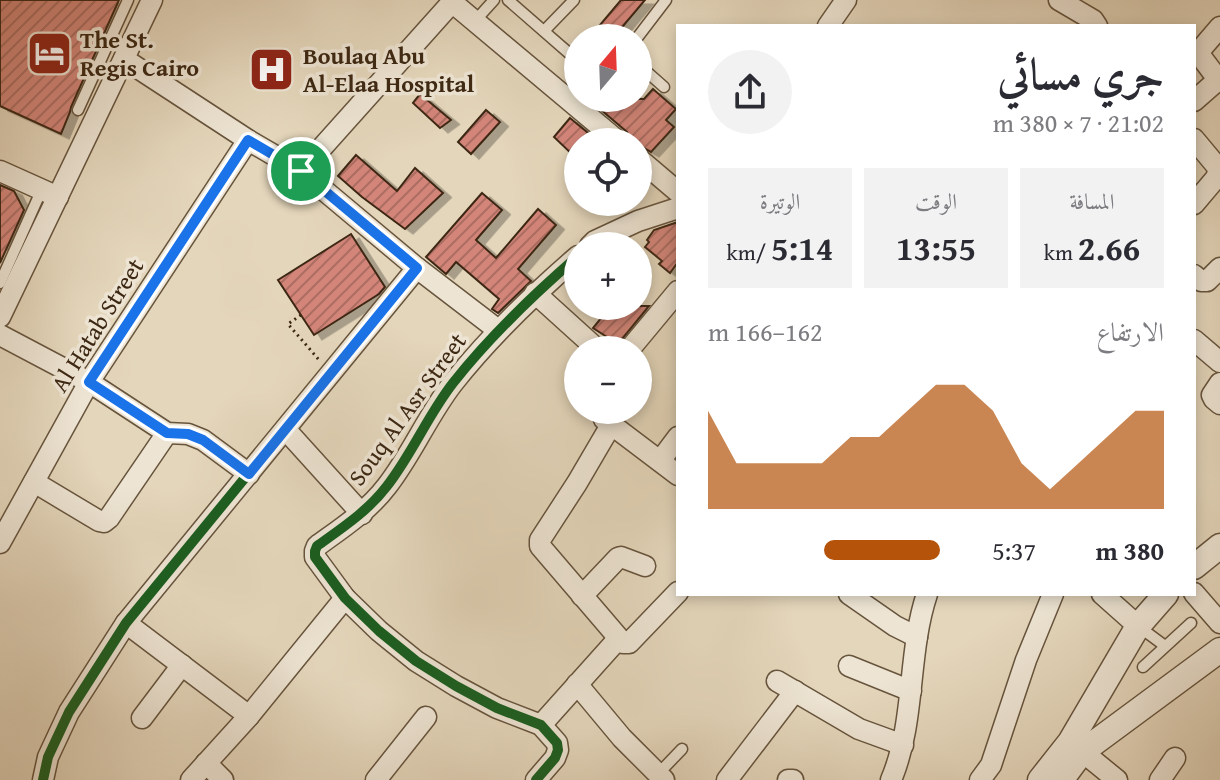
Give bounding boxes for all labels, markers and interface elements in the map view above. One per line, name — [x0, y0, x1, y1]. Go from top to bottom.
place label: The St. Regis Cairo — [80, 22, 199, 85]
north arrow — [564, 24, 652, 112]
map controls — [564, 24, 652, 424]
hotel icon: The St. Regis Cairo — [25, 29, 73, 77]
place label: Boulaq Abu Al-Elaa Hospital — [303, 38, 475, 101]
text: جري مسائي — [998, 41, 1164, 105]
hospital icon: Boulaq Abu Al-Elaa Hospital — [248, 45, 296, 93]
button: share — [708, 50, 792, 134]
text: 21:02 · 7 × 380 m — [993, 103, 1164, 142]
button: locate — [564, 128, 652, 216]
pin — [267, 137, 335, 205]
icon: arrive — [279, 149, 323, 193]
text: الوتيرة — [760, 185, 800, 217]
text: الوقت — [915, 185, 957, 217]
text: المسافة — [1070, 185, 1114, 217]
text: 5:14 — [771, 223, 833, 272]
text: 13:55 — [896, 223, 976, 272]
text: 2.66 — [1078, 223, 1140, 272]
button: + — [564, 232, 652, 320]
text: /km — [727, 236, 771, 268]
text: km — [1044, 236, 1078, 268]
street label: Al Hatab Street — [42, 251, 152, 399]
text: 162–166 m — [708, 312, 822, 351]
text: الارتفاع — [1097, 312, 1164, 351]
street label: Souq Al Asr Street — [340, 325, 475, 493]
button: − — [564, 336, 652, 424]
text: 5:37 — [992, 531, 1036, 570]
text: 380 m — [1096, 531, 1164, 570]

